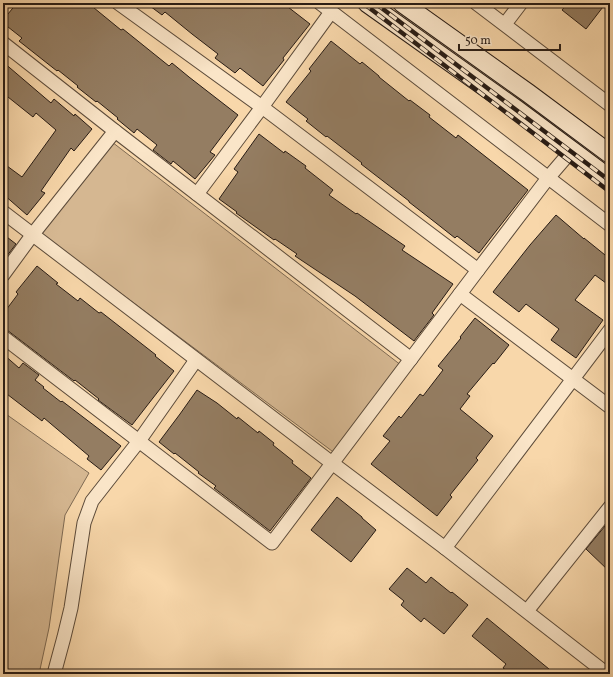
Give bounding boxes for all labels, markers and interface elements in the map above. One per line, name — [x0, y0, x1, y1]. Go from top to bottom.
scale bar — [459, 26, 560, 52]
text: 50 m — [465, 33, 491, 49]

